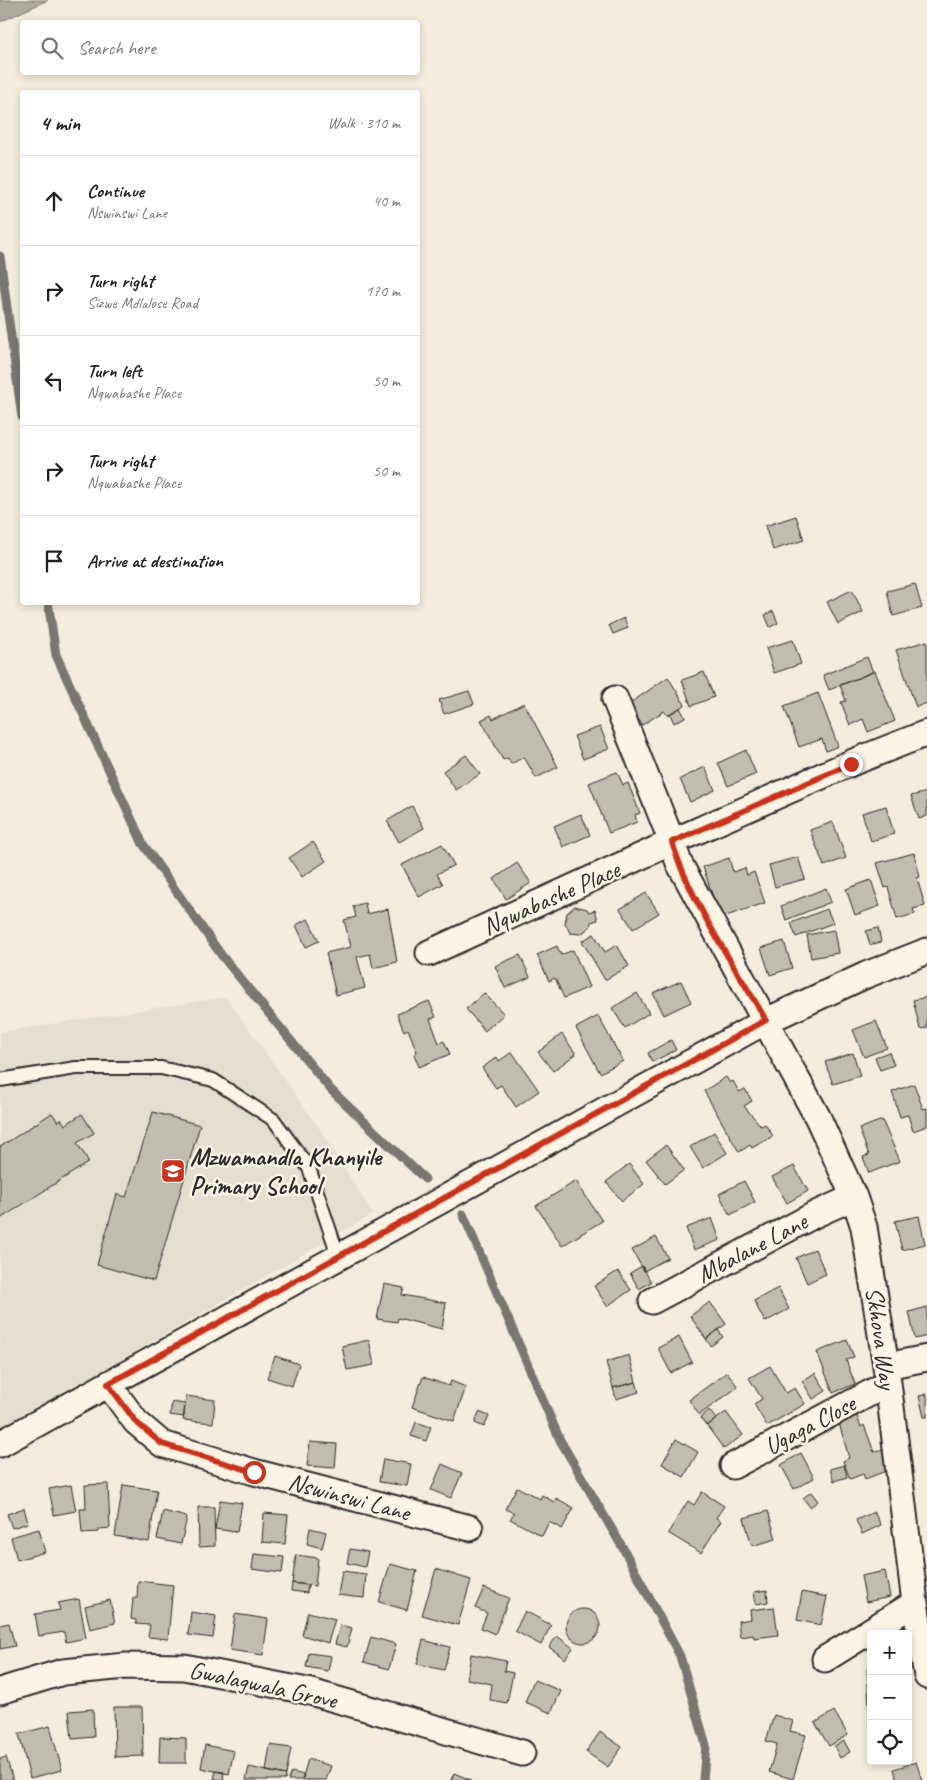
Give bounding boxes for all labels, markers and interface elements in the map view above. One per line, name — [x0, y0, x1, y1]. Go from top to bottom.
search box — [20, 20, 420, 75]
icon: search — [38, 34, 66, 62]
text: Search here — [78, 36, 155, 60]
text: 4 min — [40, 110, 80, 136]
text: Walk · 310 m — [328, 113, 400, 133]
text: Continue — [87, 179, 144, 203]
icon: ahead — [40, 187, 68, 215]
text: 40 m — [373, 191, 400, 211]
text: Nswinswi Lane — [87, 203, 167, 223]
text: Turn right — [87, 269, 154, 293]
icon: right — [40, 277, 68, 305]
text: 170 m — [366, 281, 400, 301]
text: Sizwe Mdlalose Road — [87, 293, 198, 313]
text: Turn left — [87, 359, 142, 383]
icon: left — [40, 367, 68, 395]
text: 50 m — [373, 371, 400, 391]
text: Nqwabashe Place — [87, 383, 181, 403]
text: Turn right — [87, 449, 154, 473]
icon: right — [40, 457, 68, 485]
text: 50 m — [373, 461, 400, 481]
text: Nqwabashe Place — [87, 473, 181, 493]
icon: arrive — [40, 547, 68, 575]
text: Arrive at destination — [87, 549, 223, 573]
route end — [840, 753, 863, 776]
street label: Nqwabashe Place — [477, 853, 626, 943]
place label: Mzwamandla Khanyile Primary School — [190, 1141, 383, 1202]
school or university icon: Mzwamandla Khanyile Primary School — [160, 1158, 186, 1184]
street label: Mbalane Lane — [691, 1205, 814, 1290]
street label: Skhova Way — [858, 1285, 904, 1394]
street label: Ugaga Close — [759, 1387, 863, 1462]
route start — [243, 1461, 266, 1484]
street label: Nswinswi Lane — [285, 1465, 415, 1529]
map controls — [867, 1630, 912, 1765]
button: + — [867, 1630, 912, 1675]
street label: Gwalagwala Grove — [186, 1654, 341, 1717]
button: − — [867, 1675, 912, 1720]
button: locate — [867, 1720, 912, 1765]

